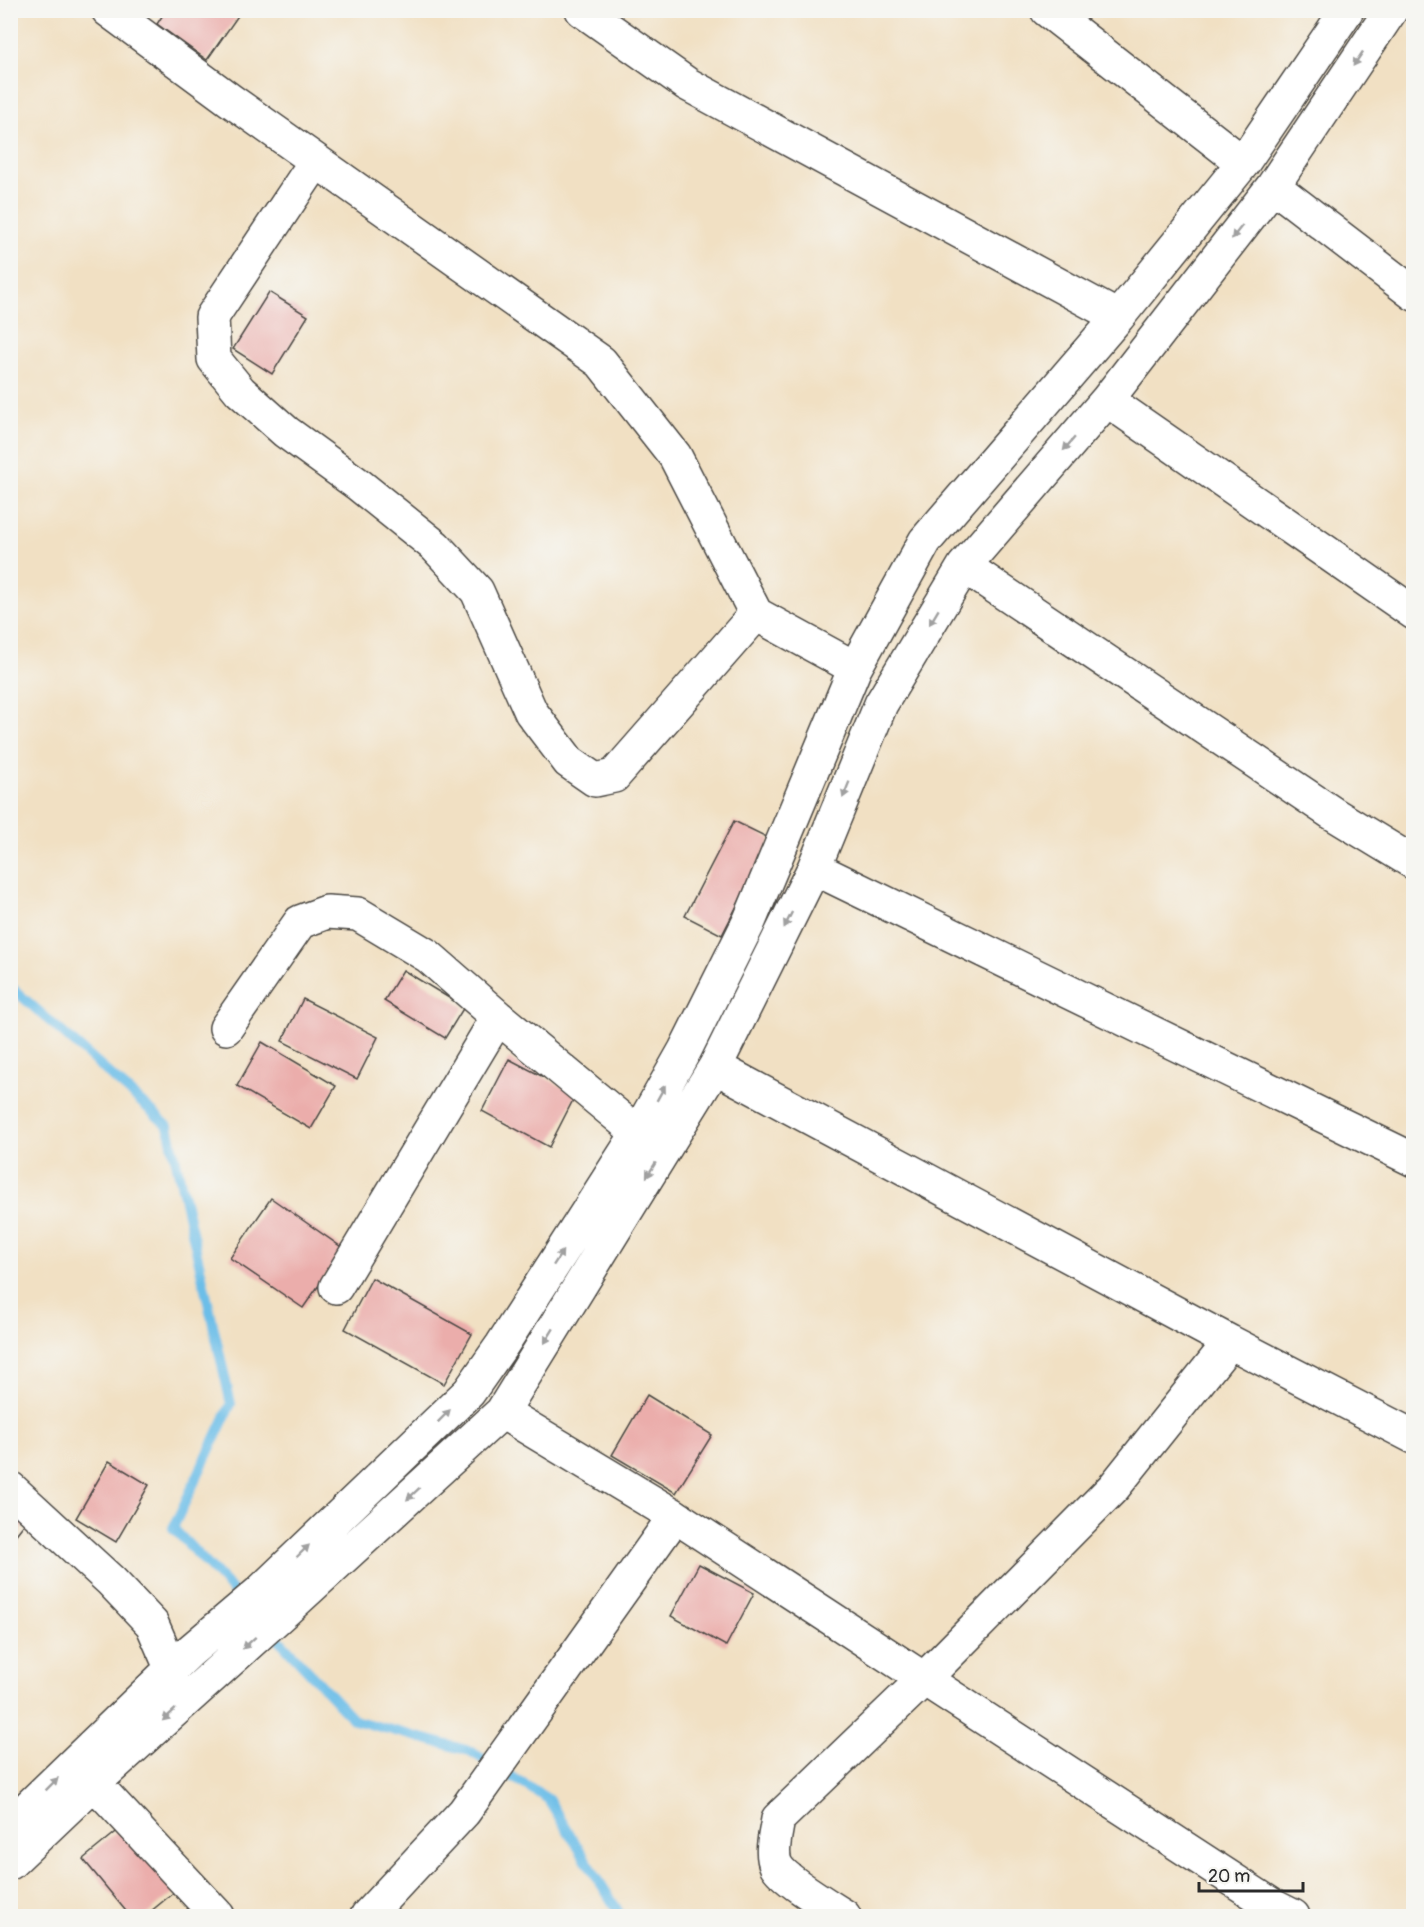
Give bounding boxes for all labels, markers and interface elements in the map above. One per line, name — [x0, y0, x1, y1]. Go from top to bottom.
one-way arrow — [1353, 51, 1364, 67]
one-way arrow — [1231, 225, 1243, 240]
one-way arrow — [1063, 436, 1076, 451]
one-way arrow — [929, 609, 939, 626]
one-way arrow — [841, 781, 850, 799]
one-way arrow — [784, 912, 793, 929]
one-way arrow — [655, 1085, 666, 1101]
one-way arrow — [646, 1162, 657, 1178]
one-way arrow — [552, 1250, 563, 1266]
one-way arrow — [543, 1328, 554, 1344]
one-way arrow — [437, 1410, 451, 1424]
one-way arrow — [405, 1487, 420, 1501]
one-way arrow — [296, 1544, 311, 1558]
one-way arrow — [242, 1636, 257, 1650]
one-way arrow — [162, 1708, 177, 1721]
one-way arrow — [44, 1777, 58, 1791]
scale bar — [1199, 1855, 1302, 1893]
text: 20 m — [1208, 1865, 1250, 1888]

